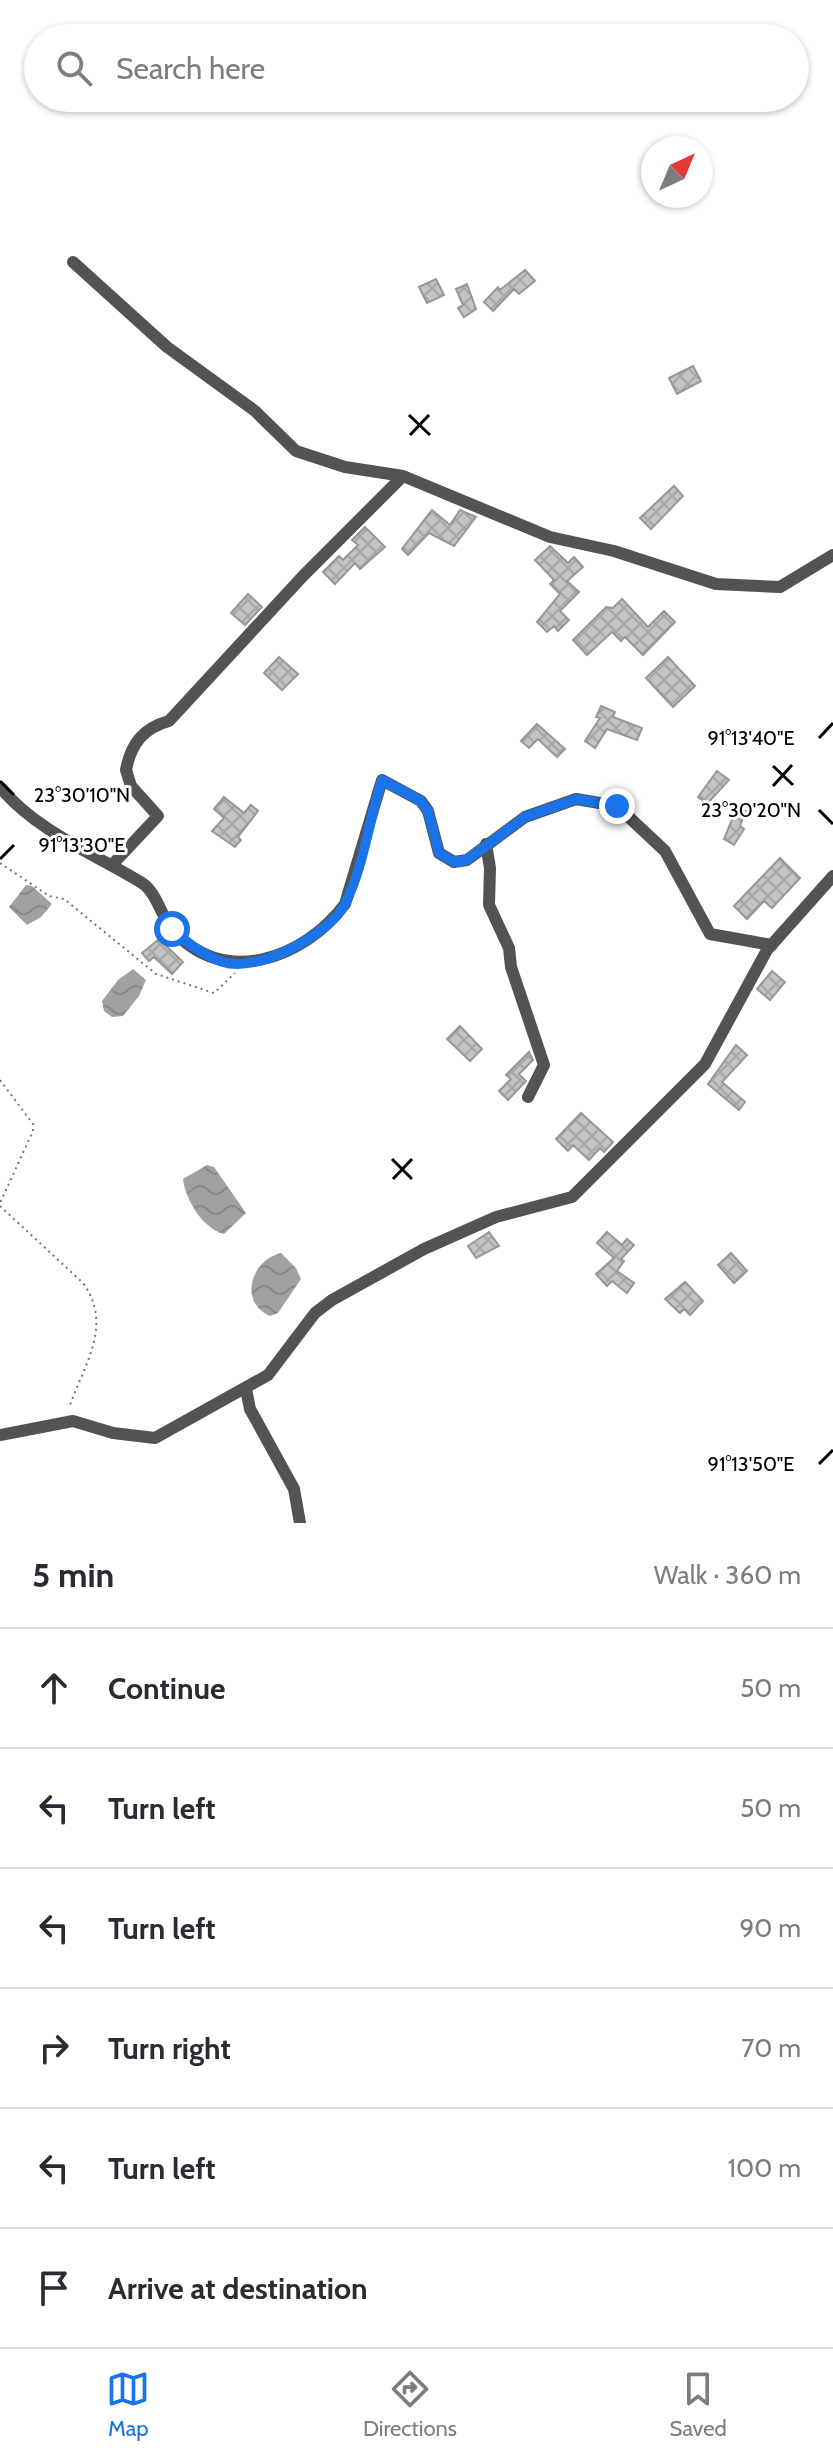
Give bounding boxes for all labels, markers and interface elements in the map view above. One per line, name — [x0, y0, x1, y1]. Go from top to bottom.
search box — [24, 24, 809, 112]
icon: search — [52, 46, 96, 90]
text: Search here — [116, 50, 265, 87]
north arrow — [641, 136, 713, 208]
text: 91°13'40"E — [707, 726, 795, 750]
text: 23°30'10"N — [34, 783, 130, 807]
route end — [599, 788, 635, 824]
text: 23°30'20"N — [701, 798, 801, 822]
text: 91°13'30"E — [39, 833, 125, 857]
route start — [154, 911, 190, 947]
text: 91°13'50"E — [708, 1452, 794, 1476]
text: 5 min — [32, 1554, 114, 1596]
text: Walk · 360 m — [654, 1559, 801, 1591]
icon: ahead — [32, 1666, 76, 1710]
text: Continue — [108, 1670, 225, 1707]
text: 50 m — [740, 1672, 801, 1704]
icon: left — [32, 1786, 76, 1830]
text: Turn left — [108, 1790, 216, 1827]
text: 50 m — [740, 1792, 801, 1824]
icon: left — [32, 1906, 76, 1950]
text: Turn left — [108, 1910, 216, 1947]
text: 90 m — [739, 1912, 801, 1944]
icon: right — [32, 2026, 76, 2070]
text: Turn right — [108, 2030, 231, 2067]
text: 70 m — [741, 2032, 801, 2064]
icon: left — [32, 2146, 76, 2190]
text: Turn left — [108, 2150, 216, 2187]
text: 100 m — [728, 2152, 801, 2184]
icon: arrive — [32, 2266, 76, 2310]
text: Arrive at destination — [108, 2270, 368, 2307]
tab: Map — [106, 2367, 150, 2442]
tab: Directions — [363, 2367, 457, 2442]
tab: Saved — [670, 2367, 727, 2442]

